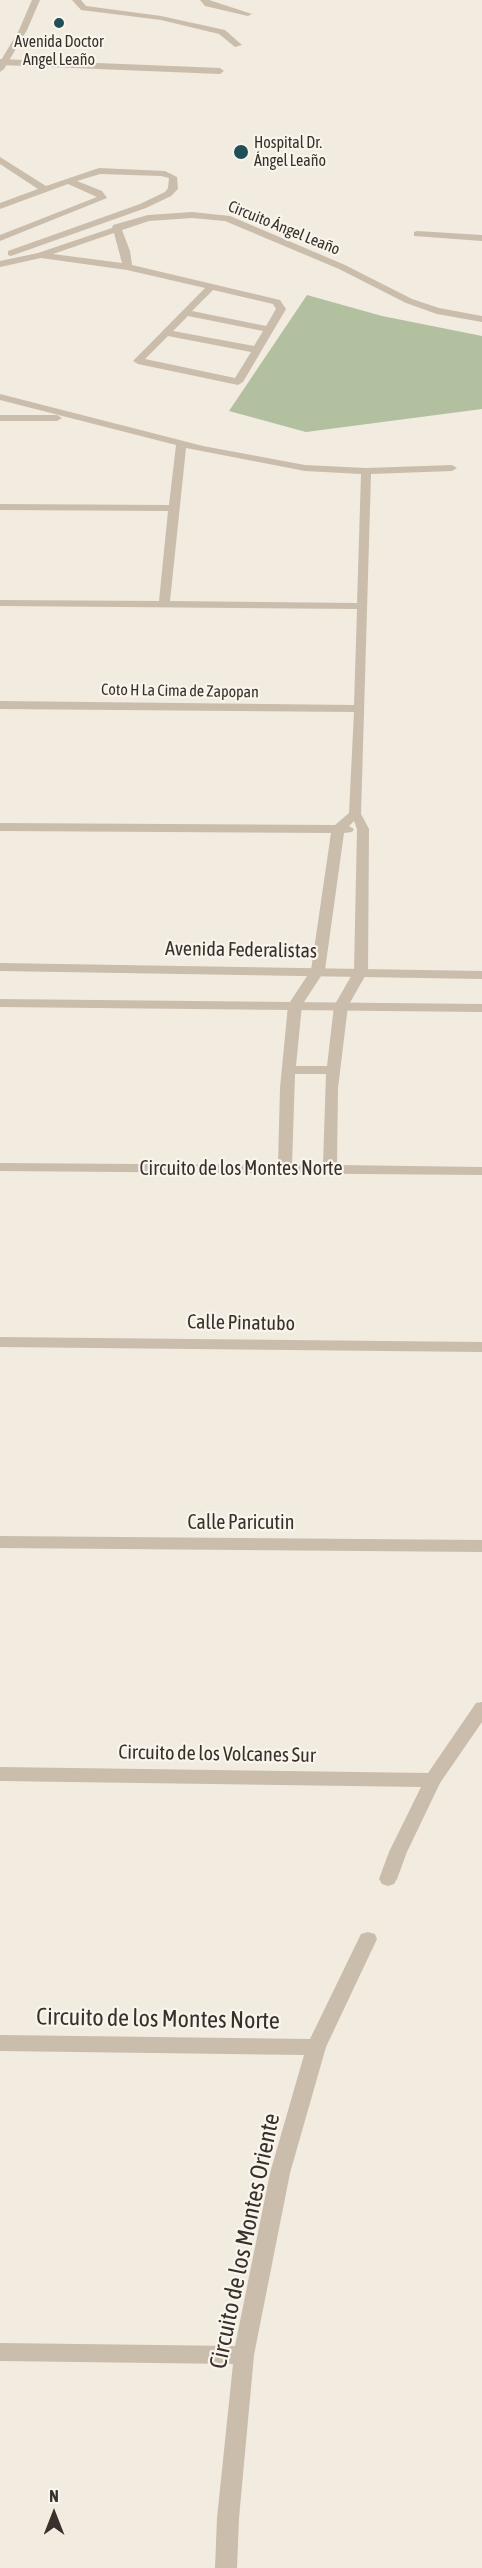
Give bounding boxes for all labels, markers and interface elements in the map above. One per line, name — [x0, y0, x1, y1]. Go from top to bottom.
marker: Avenida Doctor Angel Leaño — [52, 16, 66, 30]
place label: Avenida Doctor Angel Leaño — [14, 32, 104, 70]
place label: Hospital Dr. Ángel Leaño — [254, 133, 326, 171]
marker: Hospital Dr. Ángel Leaño — [232, 143, 250, 161]
street label: Circuito Ángel Leaño — [225, 197, 343, 259]
street label: Coto H La Cima de Zapopan — [101, 680, 259, 702]
street label: Avenida Federalistas — [165, 937, 317, 963]
street label: Circuito de los Montes Norte — [140, 1157, 342, 1181]
street label: Calle Pinatubo — [187, 1310, 295, 1336]
street label: Calle Paricutin — [188, 1511, 294, 1535]
street label: Circuito de los Volcanes Sur — [118, 1740, 316, 1768]
street label: Circuito de los Montes Norte — [36, 2002, 280, 2036]
street label: Circuito de los Montes Oriente — [204, 2111, 286, 2371]
north arrow — [24, 2484, 84, 2544]
text: N — [49, 2487, 59, 2505]

